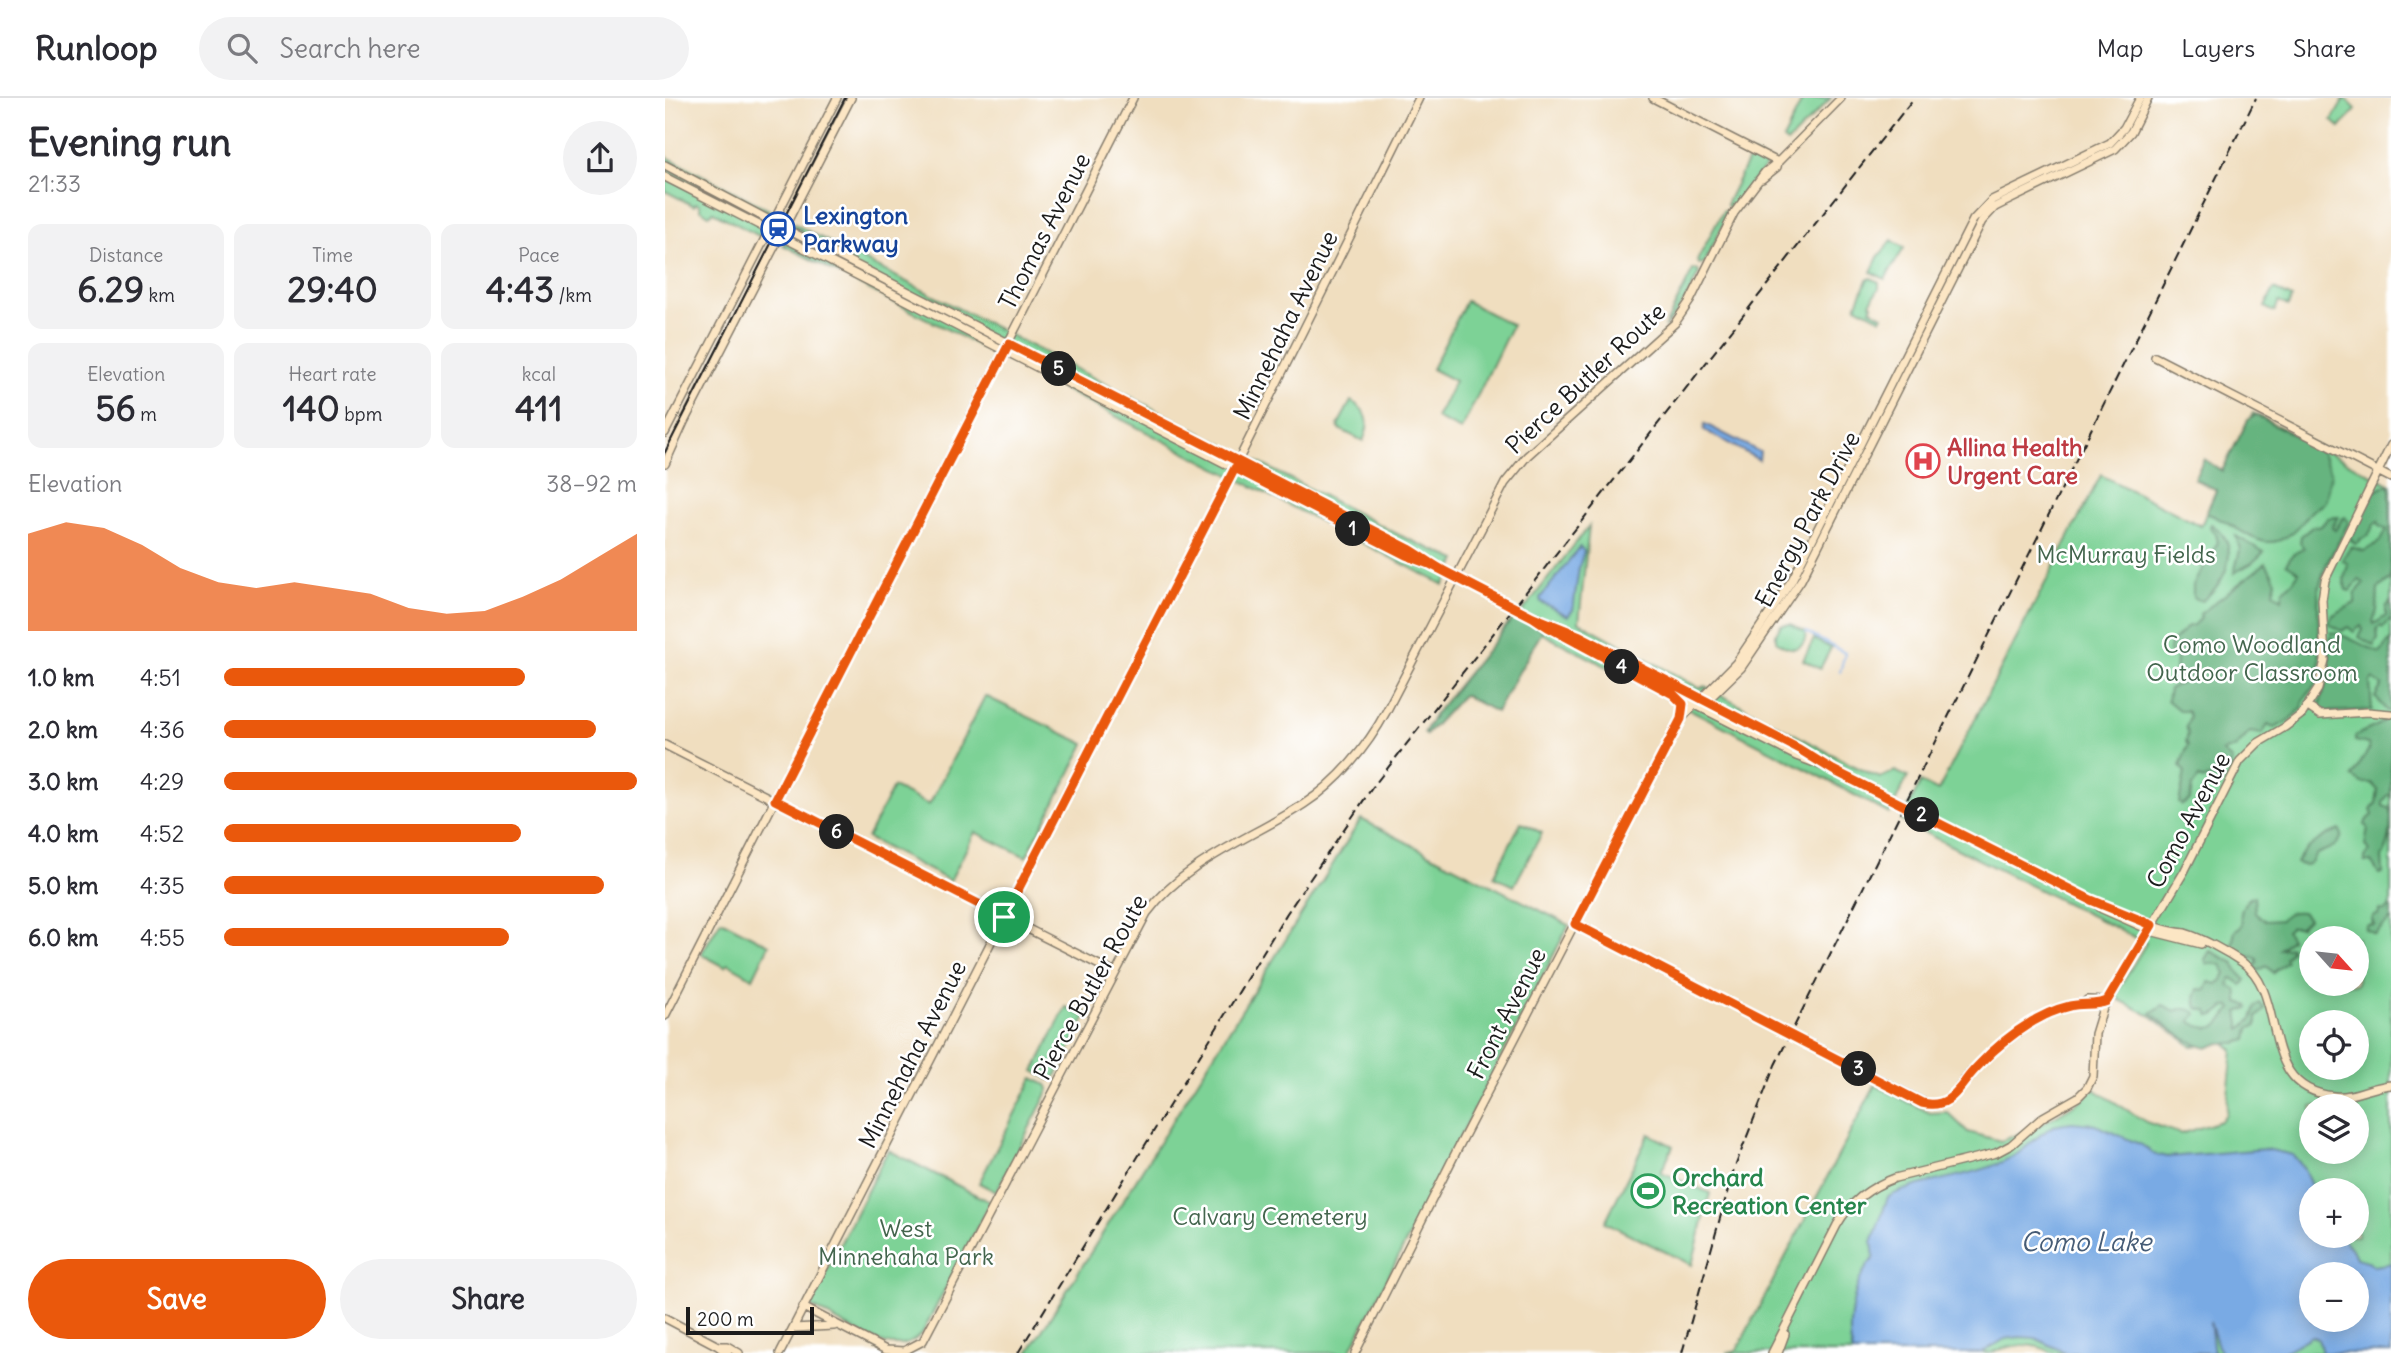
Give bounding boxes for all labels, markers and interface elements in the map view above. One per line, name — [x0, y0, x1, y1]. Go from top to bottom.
search box — [199, 17, 689, 80]
text: Runloop — [35, 27, 157, 69]
icon: search — [223, 29, 261, 67]
text: Search here — [279, 32, 420, 65]
text: Map — [2097, 33, 2143, 63]
text: Layers — [2181, 33, 2255, 63]
text: Share — [2293, 33, 2356, 63]
text: Evening run — [28, 119, 231, 166]
button: share — [563, 121, 637, 195]
street label: Thomas Avenue — [992, 148, 1096, 314]
text: 21:33 — [28, 169, 81, 198]
place label: Lexington Parkway — [803, 200, 908, 258]
station icon: Lexington Parkway — [759, 210, 797, 248]
street label: Minnehaha Avenue — [1226, 226, 1344, 424]
text: Distance — [89, 243, 163, 267]
text: Time — [312, 243, 353, 267]
text: Pace — [518, 243, 559, 267]
text: 6.29 — [77, 267, 144, 311]
text: 29:40 — [287, 267, 378, 311]
text: 4:43 — [486, 267, 554, 311]
text: km — [144, 283, 175, 307]
text: /km — [554, 283, 592, 307]
street label: Pierce Butler Route — [1499, 296, 1671, 460]
pin: 5 — [1041, 352, 1077, 386]
text: 5 — [1053, 356, 1064, 380]
text: Elevation — [87, 362, 165, 386]
text: Heart rate — [288, 362, 377, 386]
text: kcal — [522, 362, 556, 386]
text: 56 — [95, 386, 136, 430]
text: 140 — [283, 386, 340, 430]
text: 411 — [515, 386, 563, 430]
text: m — [136, 402, 157, 426]
text: bpm — [340, 402, 382, 426]
street label: Energy Park Drive — [1748, 426, 1866, 612]
place label: Allina Health Urgent Care — [1947, 432, 2083, 490]
hospital icon: Allina Health Urgent Care — [1904, 442, 1942, 480]
text: Elevation — [28, 469, 122, 498]
text: 38–92 m — [546, 469, 637, 498]
pin: 1 — [1335, 512, 1371, 546]
text: 1 — [1349, 516, 1356, 540]
park label: McMurray Fields — [2036, 539, 2216, 569]
park label: Como Woodland Outdoor Classroom — [2146, 629, 2358, 687]
pin: 4 — [1605, 650, 1639, 684]
text: 4 — [1616, 654, 1627, 678]
text: 1.0 km — [28, 663, 94, 692]
text: 4:51 — [140, 663, 181, 692]
text: 2.0 km — [28, 715, 98, 744]
text: 4:36 — [140, 715, 185, 744]
street label: Como Avenue — [2140, 747, 2236, 893]
text: 3.0 km — [28, 767, 98, 796]
text: 4:29 — [140, 767, 184, 796]
pin: 2 — [1905, 798, 1939, 832]
text: 2 — [1916, 802, 1927, 826]
pin: 6 — [819, 814, 855, 850]
text: 4.0 km — [28, 819, 99, 848]
text: 4:52 — [140, 819, 184, 848]
text: 6 — [831, 819, 842, 843]
text: 5.0 km — [28, 871, 99, 900]
text: 4:35 — [140, 871, 185, 900]
pin — [974, 887, 1034, 947]
street label: Pierce Butler Route — [1027, 889, 1153, 1085]
icon: arrive — [985, 898, 1023, 936]
text: 6.0 km — [28, 923, 99, 952]
text: 4:55 — [140, 923, 185, 952]
north arrow — [2299, 926, 2369, 996]
map controls — [2299, 926, 2369, 1332]
street label: Front Avenue — [1460, 942, 1552, 1084]
street label: Minnehaha Avenue — [852, 955, 972, 1153]
button: locate — [2299, 1010, 2369, 1080]
pin: 3 — [1841, 1052, 1877, 1086]
text: 3 — [1853, 1056, 1864, 1080]
button: layers — [2299, 1094, 2369, 1164]
place label: Orchard Recreation Center — [1672, 1162, 1867, 1220]
sports icon: Orchard Recreation Center — [1629, 1172, 1667, 1210]
button: + — [2299, 1178, 2369, 1248]
park label: Calvary Cemetery — [1172, 1201, 1368, 1231]
park label: West Minnehaha Park — [818, 1213, 994, 1271]
water label: Como Lake — [2021, 1225, 2153, 1258]
button: Save — [28, 1259, 326, 1339]
button: Share — [340, 1259, 637, 1339]
button: − — [2299, 1262, 2369, 1332]
scale bar — [686, 1304, 814, 1336]
text: 200 m — [697, 1307, 754, 1331]

